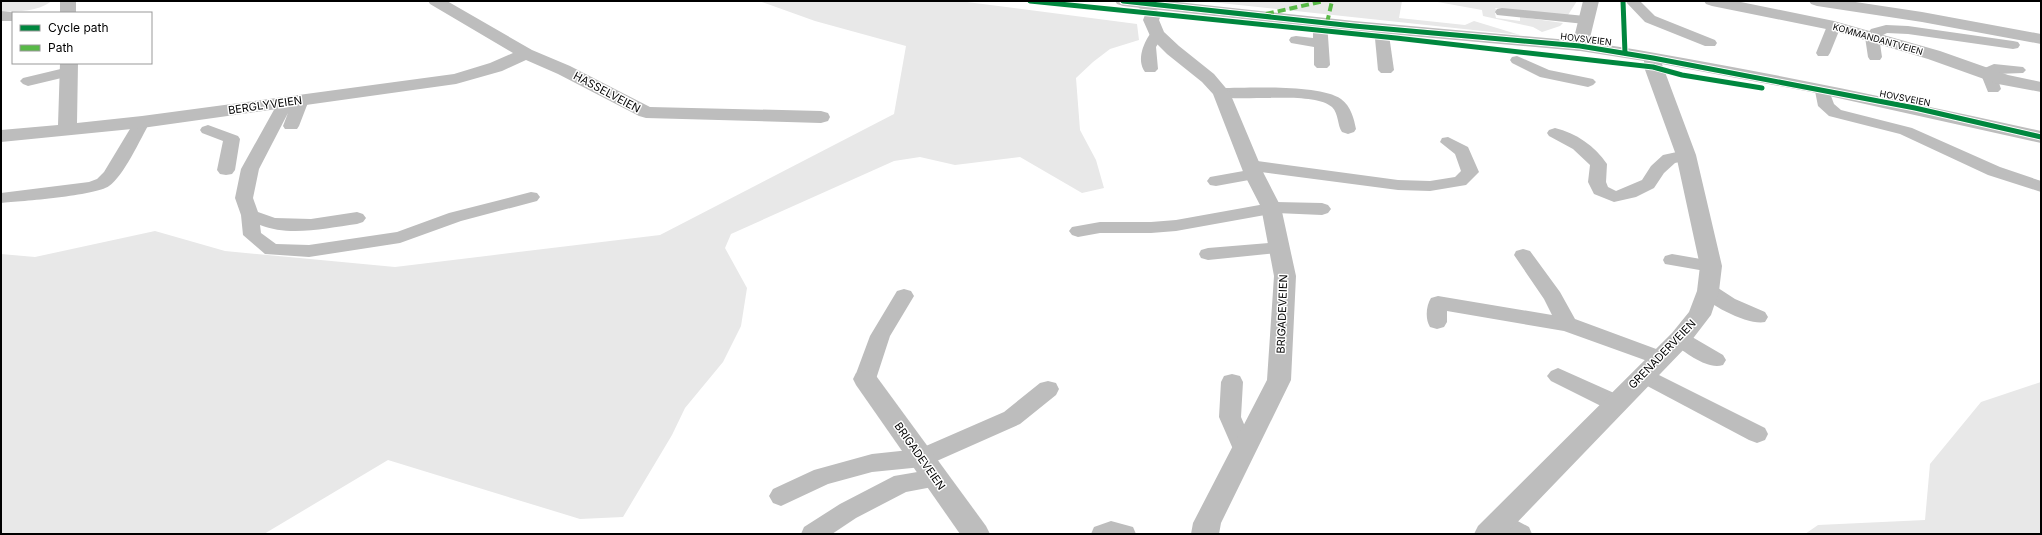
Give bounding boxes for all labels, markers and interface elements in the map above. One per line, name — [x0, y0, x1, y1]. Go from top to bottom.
legend — [12, 12, 152, 64]
text: Cycle path — [48, 20, 109, 35]
street label: KOMMANDANTVEIEN — [1832, 21, 1924, 57]
street label: HOVSVEIEN — [1560, 30, 1612, 48]
text: Path — [48, 40, 73, 55]
street label: HASSELVEIEN — [571, 68, 643, 116]
street label: HOVSVEIEN — [1879, 88, 1931, 108]
street label: BERGLYVEIEN — [227, 93, 303, 117]
street label: BRIGADEVEIEN — [1274, 274, 1290, 354]
street label: GRENADERVEIEN — [1625, 316, 1699, 392]
street label: BRIGADEVEIEN — [891, 419, 949, 493]

